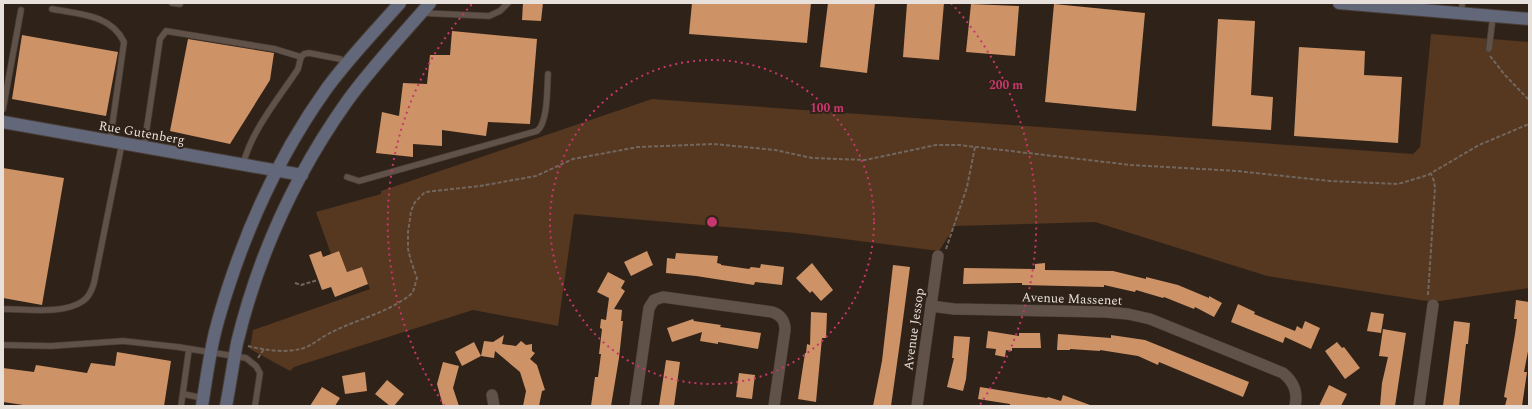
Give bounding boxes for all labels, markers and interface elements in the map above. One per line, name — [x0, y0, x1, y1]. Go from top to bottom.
text: 200 m — [989, 76, 1023, 95]
text: 100 m — [810, 99, 844, 118]
street label: Rue Gutenberg — [97, 116, 186, 150]
centre of rings — [705, 215, 719, 229]
street label: Avenue Jessop — [898, 287, 930, 372]
street label: Avenue Massenet — [1021, 287, 1123, 311]

